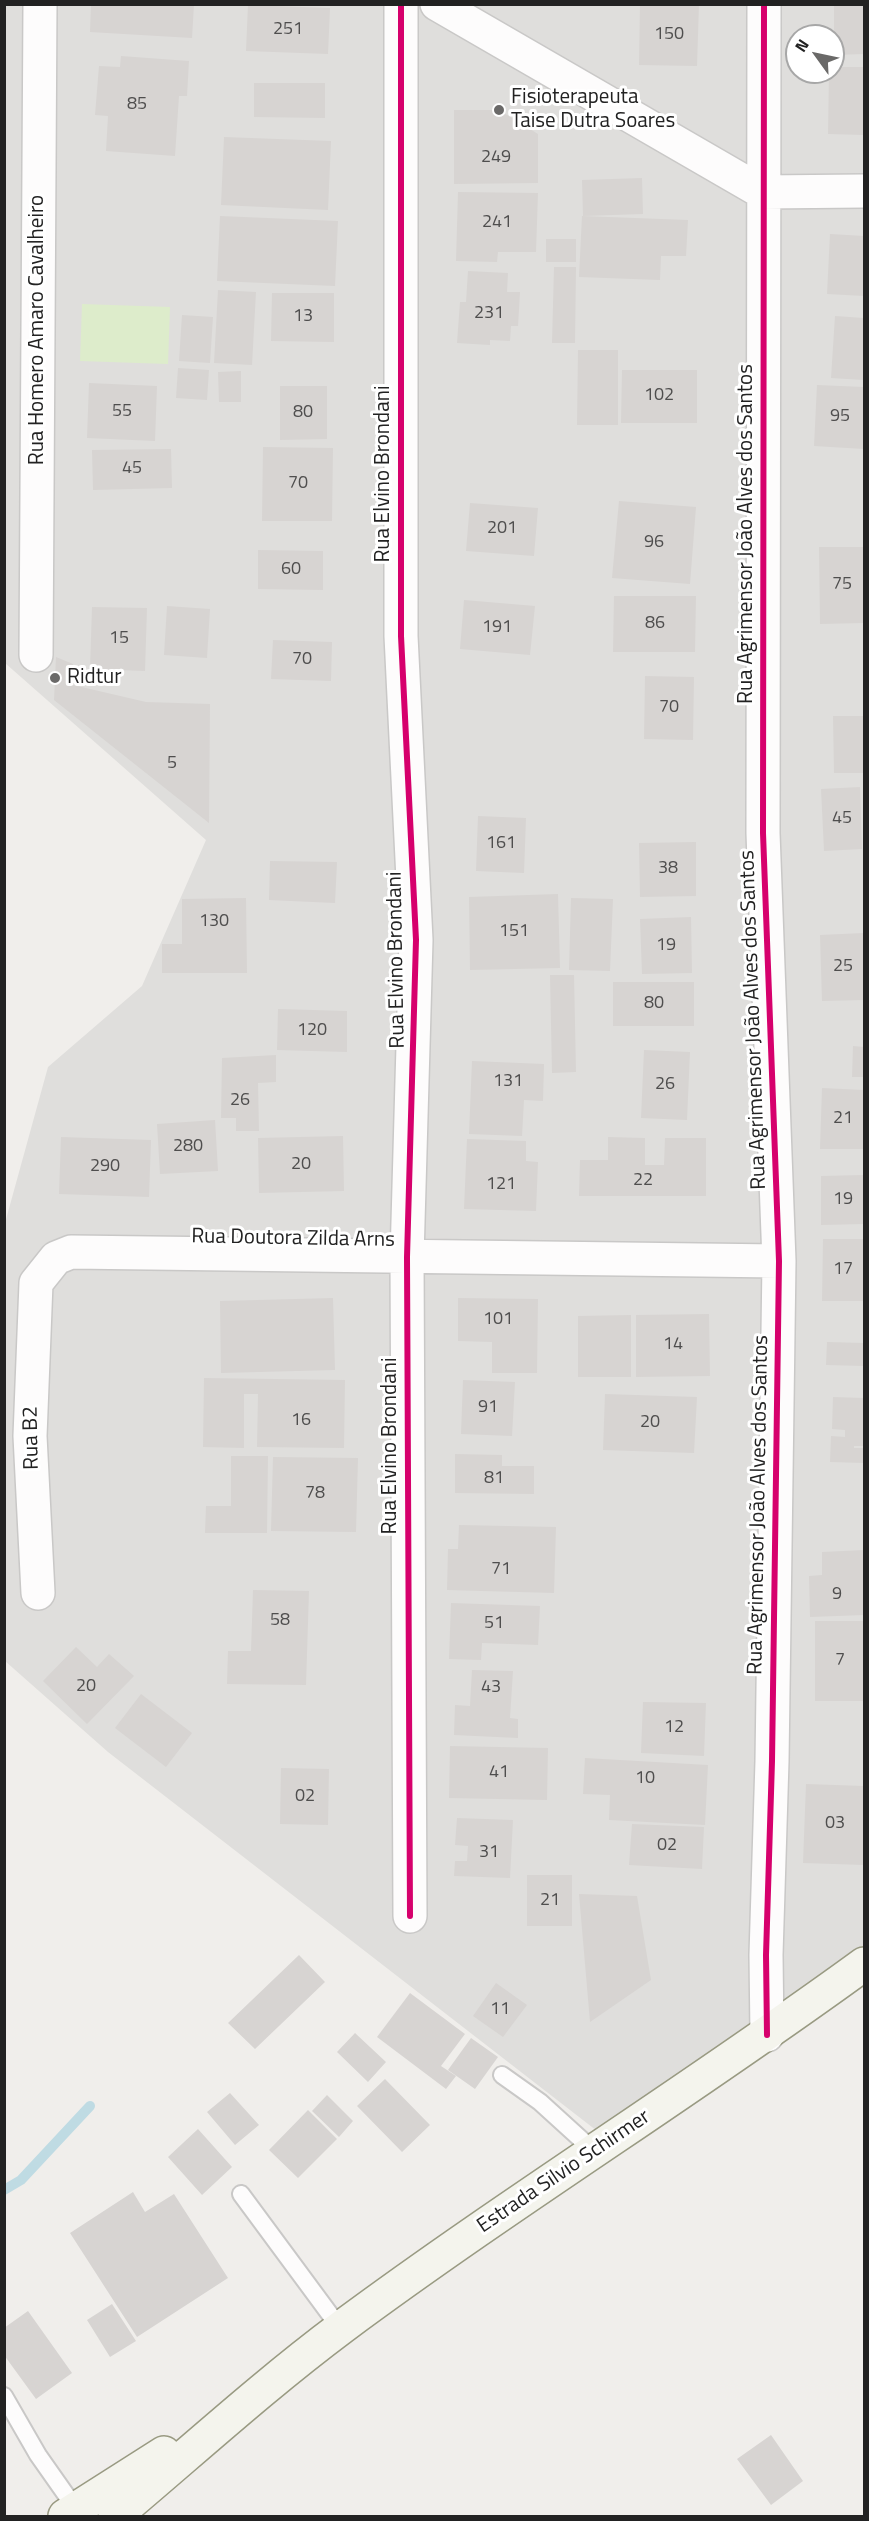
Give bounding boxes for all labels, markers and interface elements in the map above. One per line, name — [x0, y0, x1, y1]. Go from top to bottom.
house number: 251 — [273, 19, 303, 41]
house number: 150 — [654, 24, 684, 46]
north arrow — [785, 24, 845, 84]
text: N — [788, 34, 815, 56]
place label: Fisioterapeuta Taise Dutra Soares — [511, 85, 675, 135]
house number: 85 — [127, 94, 147, 116]
marker: Fisioterapeuta Taise Dutra Soares — [492, 103, 506, 117]
house number: 249 — [481, 147, 511, 169]
street label: Rua Homero Amaro Cavalheiro — [25, 195, 51, 465]
house number: 241 — [482, 212, 512, 234]
house number: 231 — [474, 303, 504, 325]
house number: 13 — [293, 306, 313, 328]
street label: Rua Agrimensor João Alves dos Santos — [734, 364, 760, 704]
street label: Rua Elvino Brondani — [371, 385, 397, 563]
house number: 102 — [644, 385, 674, 407]
house number: 55 — [112, 401, 132, 423]
house number: 80 — [293, 402, 313, 424]
house number: 95 — [830, 406, 850, 428]
house number: 45 — [122, 458, 142, 480]
house number: 70 — [288, 473, 308, 495]
house number: 201 — [487, 518, 517, 540]
house number: 96 — [644, 532, 664, 554]
house number: 60 — [281, 559, 301, 581]
house number: 75 — [832, 574, 852, 596]
house number: 86 — [645, 613, 665, 635]
house number: 191 — [482, 617, 512, 639]
house number: 15 — [109, 628, 129, 650]
house number: 70 — [292, 649, 312, 671]
place label: Ridtur — [67, 665, 121, 691]
marker: Ridtur — [48, 671, 62, 685]
house number: 70 — [659, 697, 679, 719]
house number: 5 — [167, 753, 177, 775]
house number: 45 — [832, 808, 852, 830]
house number: 161 — [486, 833, 516, 855]
street label: Rua Agrimensor João Alves dos Santos — [735, 850, 773, 1190]
house number: 38 — [658, 858, 678, 880]
street label: Rua Elvino Brondani — [383, 871, 411, 1049]
house number: 130 — [199, 911, 229, 933]
house number: 151 — [499, 921, 529, 943]
house number: 19 — [656, 935, 676, 957]
house number: 25 — [833, 956, 853, 978]
house number: 80 — [644, 993, 664, 1015]
house number: 120 — [297, 1020, 327, 1042]
house number: 131 — [493, 1071, 523, 1093]
house number: 26 — [655, 1074, 675, 1096]
house number: 26 — [230, 1090, 250, 1112]
house number: 21 — [833, 1108, 853, 1130]
house number: 280 — [173, 1136, 203, 1158]
house number: 20 — [291, 1154, 311, 1176]
house number: 290 — [90, 1156, 120, 1178]
house number: 22 — [633, 1170, 653, 1192]
house number: 121 — [486, 1174, 516, 1196]
house number: 19 — [833, 1189, 853, 1211]
street label: Rua Doutora Zilda Arns — [191, 1225, 395, 1253]
house number: 17 — [833, 1259, 853, 1281]
house number: 101 — [483, 1309, 513, 1331]
house number: 14 — [663, 1334, 683, 1356]
street label: Rua Agrimensor João Alves dos Santos — [743, 1335, 775, 1675]
street label: Rua Elvino Brondani — [378, 1357, 404, 1535]
house number: 91 — [478, 1397, 498, 1419]
street label: Rua B2 — [19, 1406, 45, 1470]
house number: 16 — [291, 1410, 311, 1432]
house number: 20 — [640, 1412, 660, 1434]
house number: 81 — [484, 1468, 504, 1490]
house number: 78 — [305, 1483, 325, 1505]
house number: 71 — [491, 1559, 511, 1581]
house number: 9 — [832, 1584, 842, 1606]
house number: 58 — [270, 1610, 290, 1632]
house number: 51 — [484, 1613, 504, 1635]
house number: 7 — [835, 1650, 845, 1672]
house number: 20 — [76, 1676, 96, 1698]
house number: 43 — [481, 1677, 501, 1699]
house number: 12 — [664, 1717, 684, 1739]
house number: 41 — [489, 1762, 509, 1784]
house number: 10 — [635, 1768, 655, 1790]
house number: 02 — [295, 1786, 315, 1808]
house number: 03 — [825, 1813, 845, 1835]
house number: 02 — [657, 1835, 677, 1857]
house number: 31 — [479, 1842, 499, 1864]
house number: 21 — [540, 1890, 560, 1912]
house number: 11 — [490, 1999, 510, 2021]
street label: Estrada Silvio Schirmer — [473, 2105, 655, 2239]

